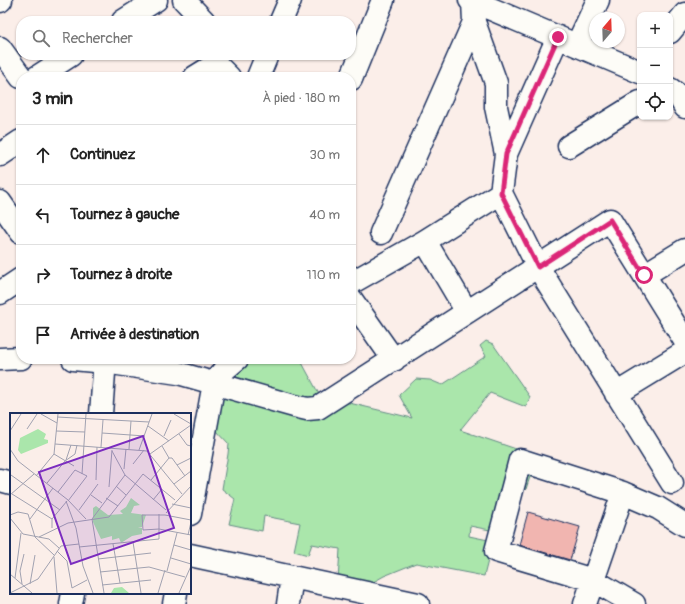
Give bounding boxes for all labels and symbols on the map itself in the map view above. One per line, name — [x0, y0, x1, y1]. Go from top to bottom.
north arrow — [589, 12, 625, 48]
route end — [549, 28, 567, 46]
route start — [635, 266, 653, 284]
inset map — [10, 413, 191, 594]

